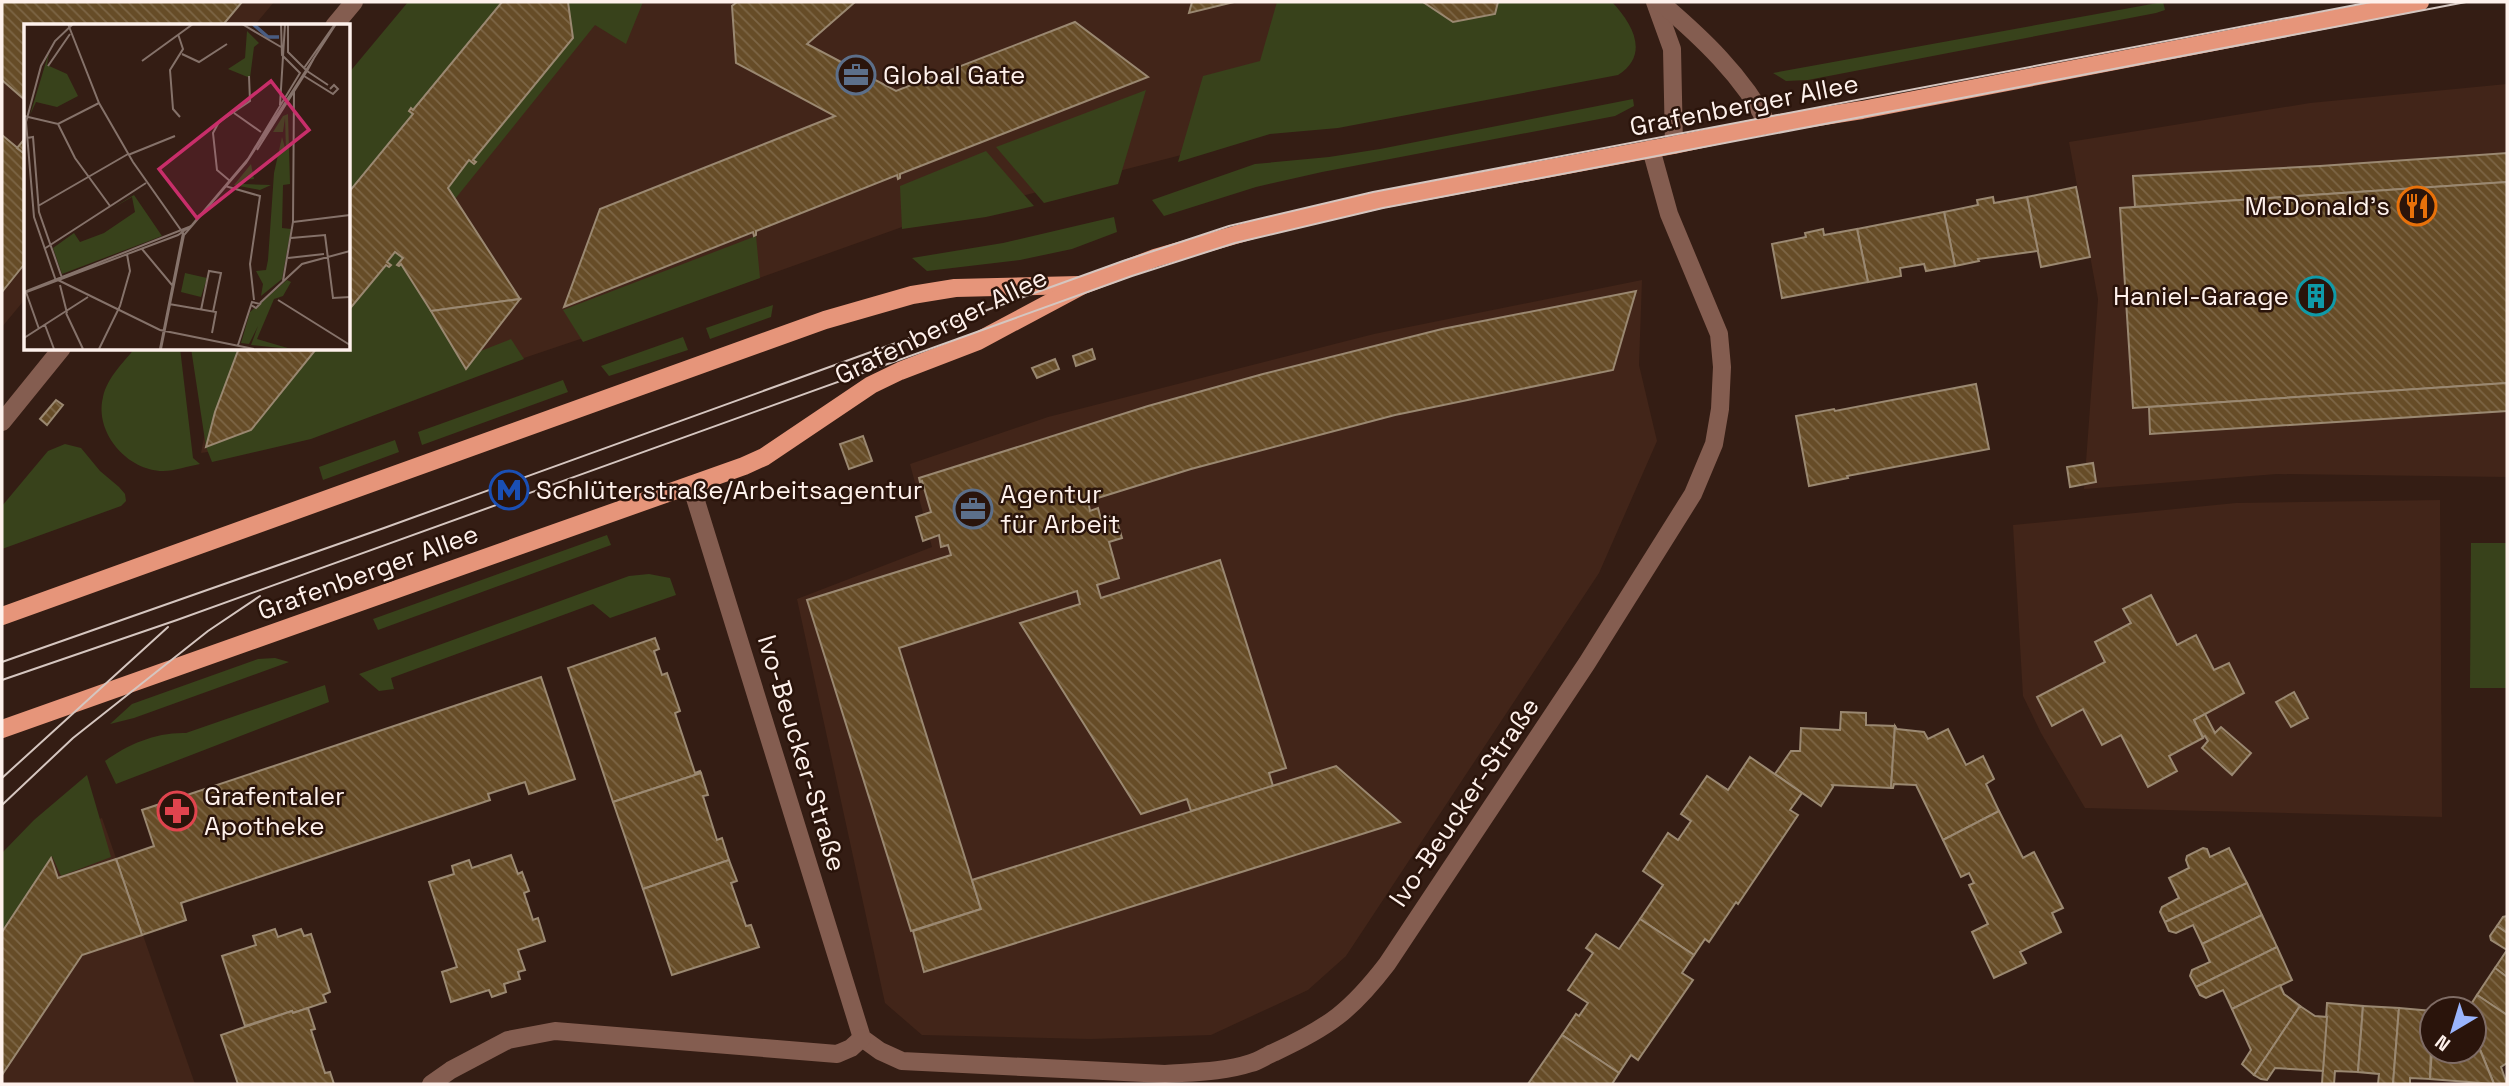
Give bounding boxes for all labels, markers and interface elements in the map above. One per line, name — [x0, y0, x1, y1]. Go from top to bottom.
inset map — [24, 24, 350, 350]
office icon: Global Gate — [835, 54, 877, 96]
place label: Global Gate — [883, 58, 1026, 92]
street label: Grafenberger Allee — [1627, 66, 1861, 144]
restaurant icon: McDonald's — [2396, 185, 2438, 227]
place label: McDonald's — [2245, 189, 2390, 223]
street label: Grafenberger Allee — [829, 260, 1053, 392]
building icon: Haniel-Garage — [2295, 275, 2337, 317]
place label: Haniel-Garage — [2113, 279, 2289, 313]
metro station icon: Schlüterstraße/Arbeitsagentur — [488, 469, 530, 511]
place label: Schlüterstraße/Arbeitsagentur — [536, 473, 923, 507]
place label: Agentur für Arbeit — [1000, 477, 1120, 541]
office icon: Agentur für Arbeit — [952, 488, 994, 530]
street label: Grafenberger Allee — [253, 516, 483, 628]
street label: Ivo-Beucker-Straße — [750, 631, 854, 875]
street label: Ivo-Beucker-Straße — [1381, 691, 1547, 913]
place label: Grafentaler Apotheke — [204, 779, 345, 843]
pharmacy icon: Grafentaler Apotheke — [156, 790, 198, 832]
north arrow — [2418, 995, 2488, 1065]
text: N — [2430, 1029, 2456, 1057]

